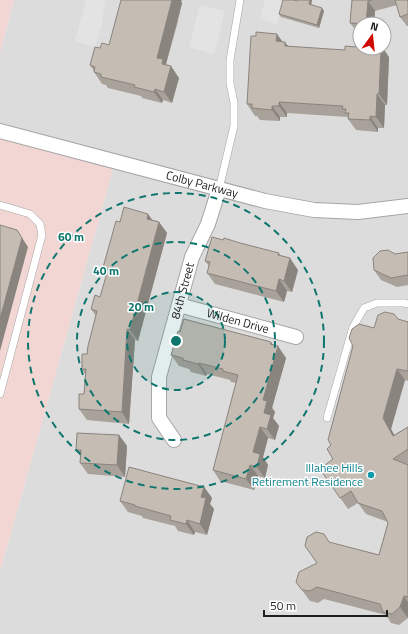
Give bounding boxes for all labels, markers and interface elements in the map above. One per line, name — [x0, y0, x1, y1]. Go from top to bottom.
north arrow — [352, 16, 392, 56]
text: N — [369, 18, 380, 35]
street label: Colby Parkway — [164, 165, 241, 203]
text: 60 m — [58, 227, 84, 246]
street label: 84th Street — [165, 260, 199, 321]
text: 40 m — [93, 261, 119, 280]
text: 20 m — [128, 297, 154, 316]
street label: Wilden Drive — [205, 303, 271, 338]
centre of rings — [169, 334, 183, 348]
place label: Illahee Hills Retirement Residence — [252, 458, 363, 491]
marker: Illahee Hills Retirement Residence — [366, 470, 376, 480]
scale bar — [264, 592, 387, 618]
text: 50 m — [270, 596, 296, 615]

